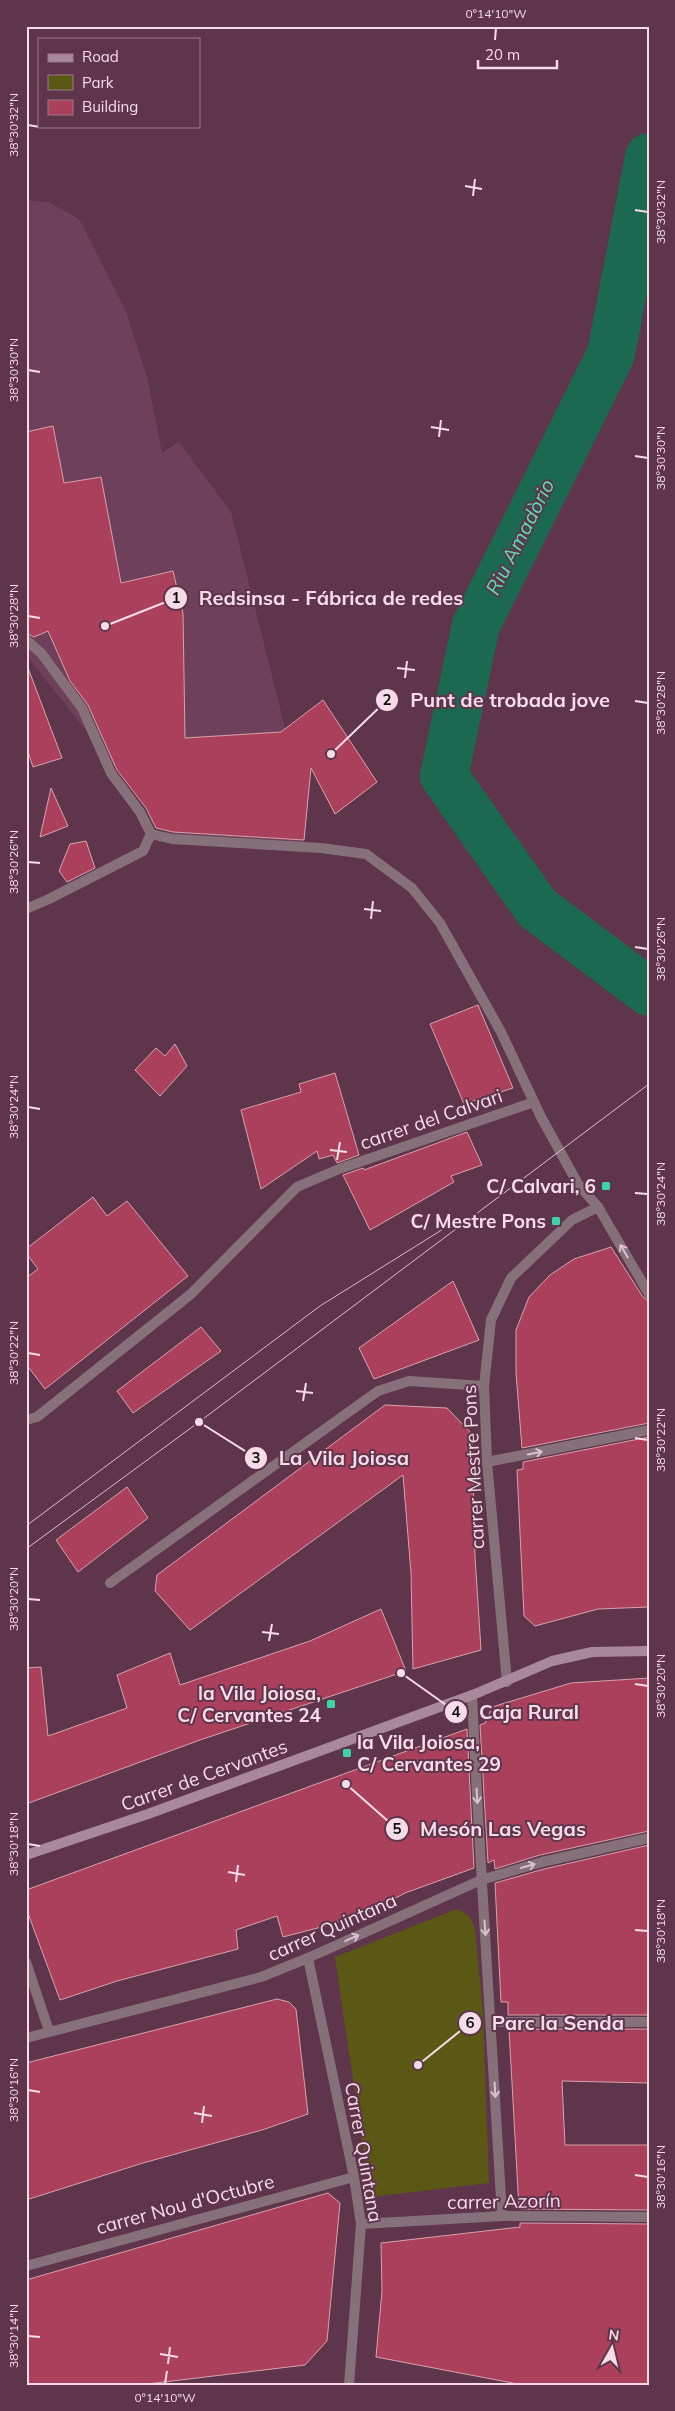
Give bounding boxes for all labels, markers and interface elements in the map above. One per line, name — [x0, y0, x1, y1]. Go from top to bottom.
text: 0°14'10"W — [465, 6, 527, 21]
legend — [38, 38, 200, 128]
scale bar — [478, 38, 556, 70]
text: 20 m — [485, 45, 520, 64]
text: Road — [82, 47, 119, 66]
text: Park — [82, 73, 114, 92]
text: 38°30'32"N — [6, 93, 21, 157]
text: Building — [82, 97, 138, 116]
text: 38°30'32"N — [653, 180, 668, 244]
text: 38°30'30"N — [6, 338, 21, 402]
text: 38°30'30"N — [653, 426, 668, 490]
water label: Riu Amadòrio — [480, 475, 559, 599]
callout: Redsinsa - Fábrica de redes — [164, 580, 474, 615]
text: 38°30'28"N — [6, 584, 21, 648]
text: Redsinsa - Fábrica de redes — [199, 585, 463, 610]
text: 1 — [171, 588, 181, 607]
text: 38°30'28"N — [653, 671, 668, 735]
callout: Punt de trobada jove — [375, 682, 620, 717]
text: Punt de trobada jove — [410, 687, 610, 712]
text: 2 — [382, 690, 392, 709]
text: 38°30'26"N — [6, 830, 21, 894]
text: 38°30'26"N — [653, 917, 668, 981]
text: 38°30'24"N — [6, 1075, 21, 1139]
street label: carrer del Calvari — [357, 1083, 505, 1155]
text: 38°30'24"N — [653, 1162, 668, 1226]
place label: C/ Calvari, 6 — [486, 1174, 596, 1198]
marker: C/ Calvari, 6 — [600, 1180, 612, 1192]
place label: C/ Mestre Pons — [411, 1209, 546, 1233]
marker: C/ Mestre Pons — [550, 1215, 562, 1227]
one-way arrow — [619, 1245, 629, 1259]
text: 38°30'22"N — [6, 1321, 21, 1385]
street label: carrer Mestre Pons — [457, 1384, 489, 1550]
text: 38°30'22"N — [653, 1408, 668, 1472]
callout: La Vila Joiosa — [244, 1440, 419, 1475]
text: La Vila Joiosa — [279, 1445, 409, 1470]
one-way arrow — [526, 1447, 542, 1457]
text: 3 — [251, 1448, 261, 1467]
text: 38°30'20"N — [6, 1567, 21, 1631]
text: 38°30'20"N — [653, 1654, 668, 1718]
place label: la Vila Joiosa, C/ Cervantes 24 — [177, 1681, 322, 1727]
callout: Caja Rural — [444, 1694, 589, 1729]
marker: la Vila Joiosa, C/ Cervantes 24 — [325, 1698, 337, 1710]
text: Caja Rural — [479, 1699, 579, 1724]
text: 4 — [451, 1702, 461, 1721]
place label: la Vila Joiosa, C/ Cervantes 29 — [357, 1730, 501, 1776]
street label: Carrer de Cervantes — [117, 1734, 291, 1816]
marker: la Vila Joiosa, C/ Cervantes 29 — [341, 1747, 353, 1759]
one-way arrow — [472, 1788, 482, 1804]
text: 38°30'18"N — [6, 1812, 21, 1876]
callout: Mesón Las Vegas — [385, 1812, 596, 1847]
text: Mesón Las Vegas — [420, 1816, 586, 1841]
text: 5 — [392, 1819, 402, 1838]
one-way arrow — [519, 1861, 535, 1871]
street label: carrer Quintana — [264, 1888, 400, 1966]
text: 38°30'18"N — [653, 1899, 668, 1963]
one-way arrow — [480, 1920, 489, 1936]
one-way arrow — [344, 1933, 359, 1943]
callout: Parc la Senda — [457, 2006, 634, 2041]
text: Parc la Senda — [492, 2010, 624, 2035]
text: 6 — [465, 2013, 475, 2032]
text: 38°30'16"N — [6, 2058, 21, 2122]
street label: Carrer Quintana — [340, 2080, 388, 2224]
one-way arrow — [491, 2082, 500, 2098]
text: 38°30'16"N — [653, 2145, 668, 2209]
street label: carrer Nou d'Octubre — [93, 2169, 277, 2239]
street label: carrer Azorín — [447, 2188, 561, 2214]
text: 38°30'14"N — [6, 2304, 21, 2368]
north arrow — [588, 2324, 638, 2374]
text: N — [607, 2325, 620, 2345]
text: 0°14'10"W — [134, 2390, 196, 2405]

